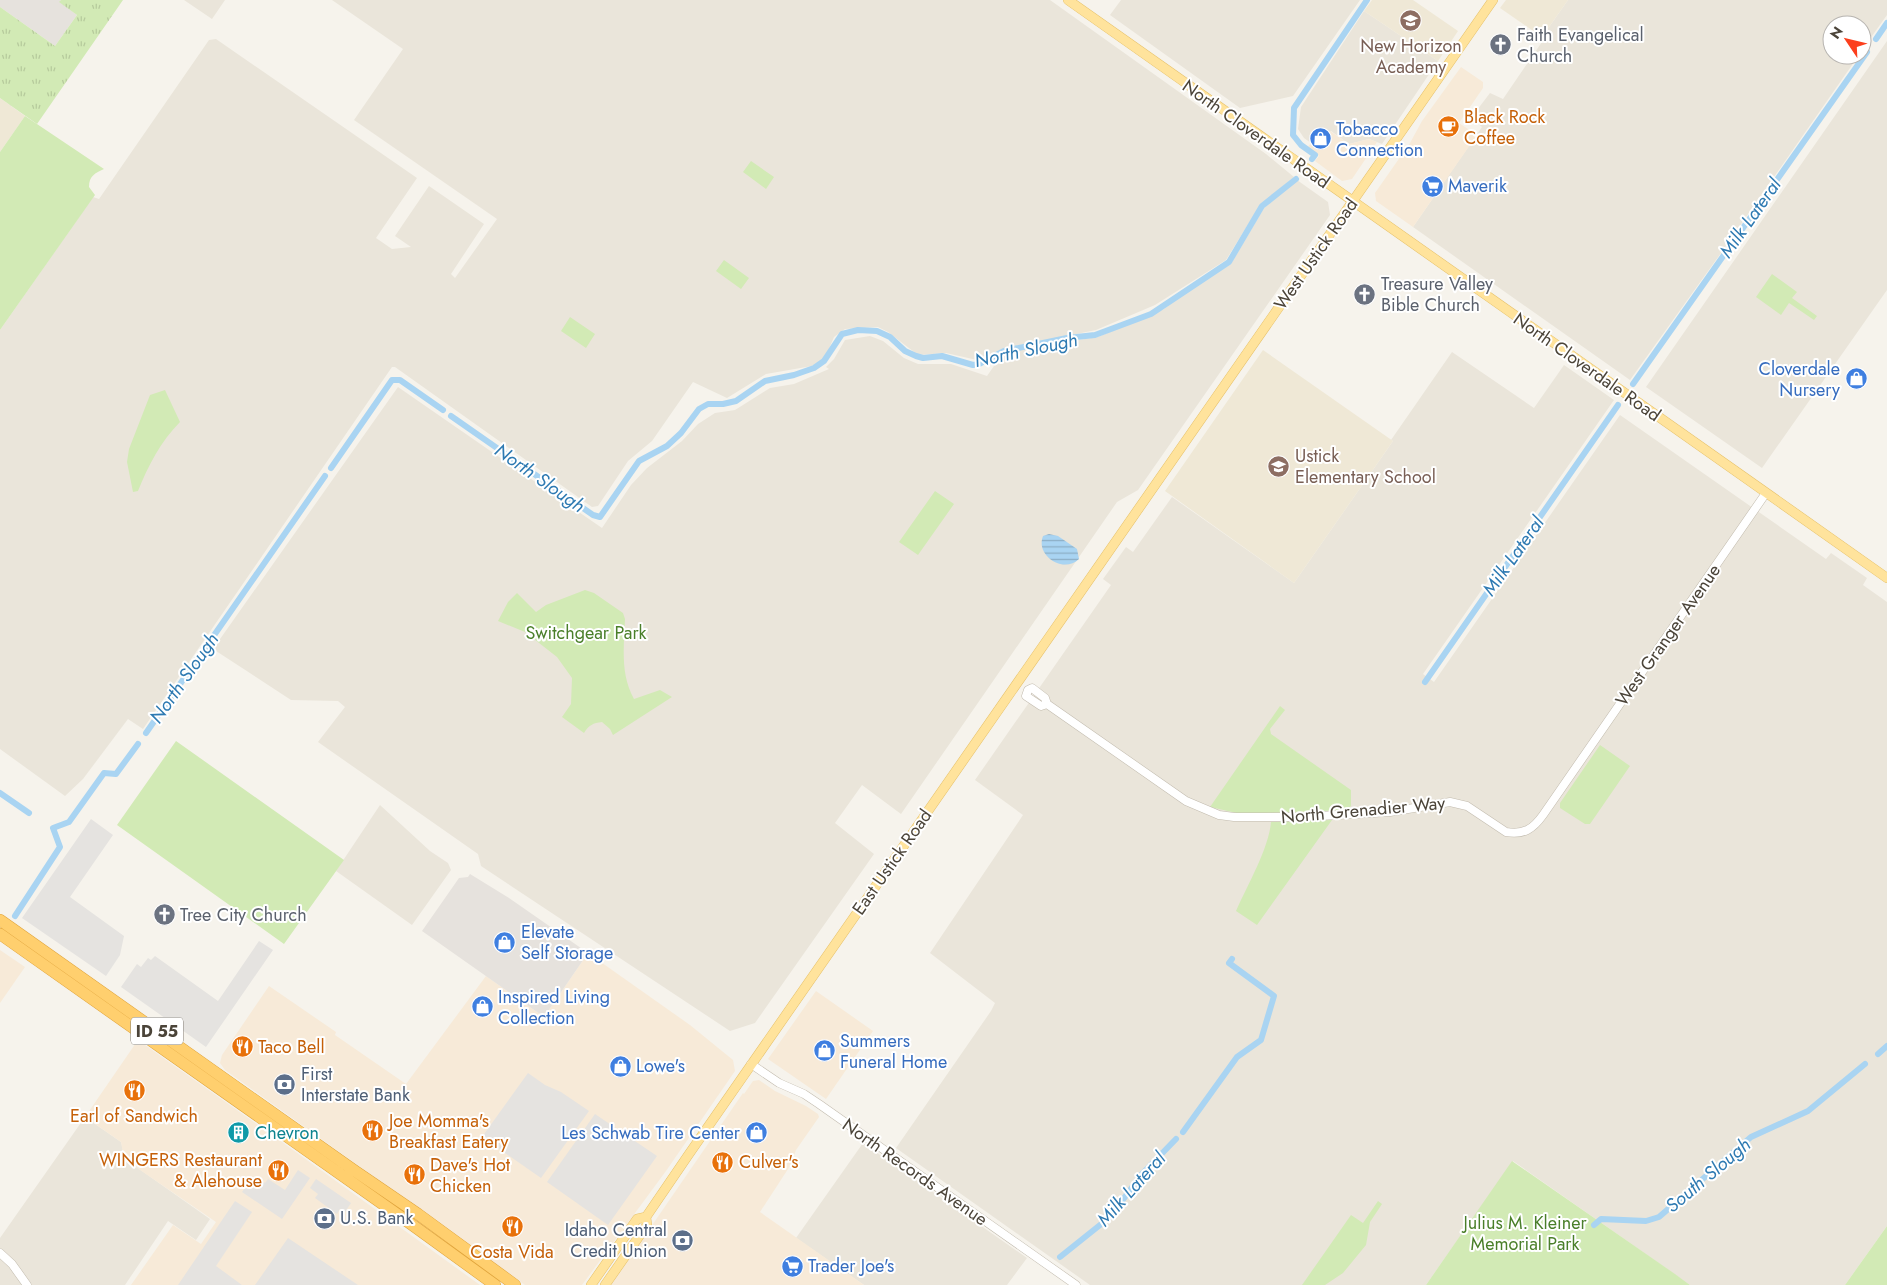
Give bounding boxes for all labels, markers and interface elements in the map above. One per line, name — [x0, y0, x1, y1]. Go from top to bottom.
school or university icon: New Horizon Academy — [1399, 9, 1423, 33]
north arrow — [1822, 15, 1872, 65]
place label: Faith Evangelical Church — [1517, 22, 1644, 69]
text: N — [1825, 22, 1848, 43]
place label: New Horizon Academy — [1360, 33, 1462, 80]
church icon: Faith Evangelical Church — [1489, 33, 1513, 57]
street label: North Cloverdale Road — [1177, 73, 1335, 195]
place label: Black Rock Coffee — [1464, 104, 1545, 151]
cafe icon: Black Rock Coffee — [1436, 115, 1460, 139]
place label: Tobacco Connection — [1336, 116, 1423, 163]
shop icon: Tobacco Connection — [1308, 127, 1332, 151]
water label: Milk Lateral — [1713, 172, 1788, 263]
place label: Maverik — [1448, 173, 1507, 199]
supermarket icon: Maverik — [1420, 174, 1444, 198]
street label: West Ustick Road — [1268, 193, 1364, 315]
place label: Treasure Valley Bible Church — [1381, 271, 1493, 318]
church icon: Treasure Valley Bible Church — [1353, 282, 1377, 306]
street label: North Cloverdale Road — [1508, 306, 1666, 428]
water label: North Slough — [972, 326, 1080, 374]
place label: Cloverdale Nursery — [1759, 356, 1840, 403]
shop icon: Cloverdale Nursery — [1844, 367, 1868, 391]
water label: North Slough — [489, 437, 591, 519]
place label: Ustick Elementary School — [1295, 443, 1436, 490]
school or university icon: Ustick Elementary School — [1267, 454, 1291, 478]
water label: Milk Lateral — [1476, 510, 1551, 601]
street label: West Granger Avenue — [1609, 559, 1727, 711]
park label: Switchgear Park — [526, 620, 647, 646]
water label: North Slough — [143, 627, 225, 729]
street label: North Grenadier Way — [1280, 790, 1446, 830]
street label: East Ustick Road — [846, 804, 938, 920]
place label: Tree City Church — [180, 902, 307, 928]
church icon: Tree City Church — [152, 903, 176, 927]
place label: Elevate Self Storage — [521, 919, 613, 966]
shop icon: Elevate Self Storage — [493, 930, 517, 954]
place label: Inspired Living Collection — [498, 984, 610, 1031]
shop icon: Inspired Living Collection — [470, 995, 494, 1019]
road number: ID 55 — [131, 1018, 183, 1044]
place label: Summers Funeral Home — [840, 1028, 947, 1075]
place label: Taco Bell — [258, 1034, 325, 1060]
restaurant icon: Taco Bell — [230, 1035, 254, 1059]
shop icon: Summers Funeral Home — [812, 1039, 836, 1063]
place label: Lowe's — [636, 1053, 685, 1079]
shop icon: Lowe's — [608, 1054, 632, 1078]
place label: First Interstate Bank — [301, 1061, 410, 1108]
bank icon: First Interstate Bank — [273, 1072, 297, 1096]
restaurant icon: Earl of Sandwich — [122, 1079, 146, 1103]
place label: Earl of Sandwich — [70, 1103, 198, 1129]
place label: Joe Momma's Breakfast Eatery — [387, 1108, 508, 1155]
street label: North Records Avenue — [837, 1112, 993, 1232]
restaurant icon: Joe Momma's Breakfast Eatery — [361, 1119, 385, 1143]
place label: Chevron — [255, 1120, 319, 1146]
place label: Les Schwab Tire Center — [561, 1120, 741, 1146]
building icon: Chevron — [227, 1121, 251, 1145]
shop icon: Les Schwab Tire Center — [744, 1121, 768, 1145]
water label: South Slough — [1660, 1131, 1756, 1219]
water label: Milk Lateral — [1090, 1145, 1172, 1232]
place label: WINGERS Restaurant & Alehouse — [99, 1147, 263, 1194]
place label: Culver's — [739, 1149, 799, 1175]
restaurant icon: Culver's — [711, 1150, 735, 1174]
place label: Dave's Hot Chicken — [430, 1152, 511, 1199]
restaurant icon: WINGERS Restaurant & Alehouse — [266, 1158, 290, 1182]
restaurant icon: Dave's Hot Chicken — [402, 1163, 426, 1187]
place label: U.S. Bank — [340, 1205, 413, 1231]
bank icon: U.S. Bank — [312, 1206, 336, 1230]
park label: Julius M. Kleiner Memorial Park — [1461, 1210, 1587, 1257]
restaurant icon: Costa Vida — [500, 1215, 524, 1239]
place label: Idaho Central Credit Union — [565, 1217, 667, 1264]
bank icon: Idaho Central Credit Union — [671, 1228, 695, 1252]
place label: Costa Vida — [470, 1239, 554, 1265]
place label: Trader Joe's — [808, 1253, 894, 1279]
supermarket icon: Trader Joe's — [780, 1254, 804, 1278]

